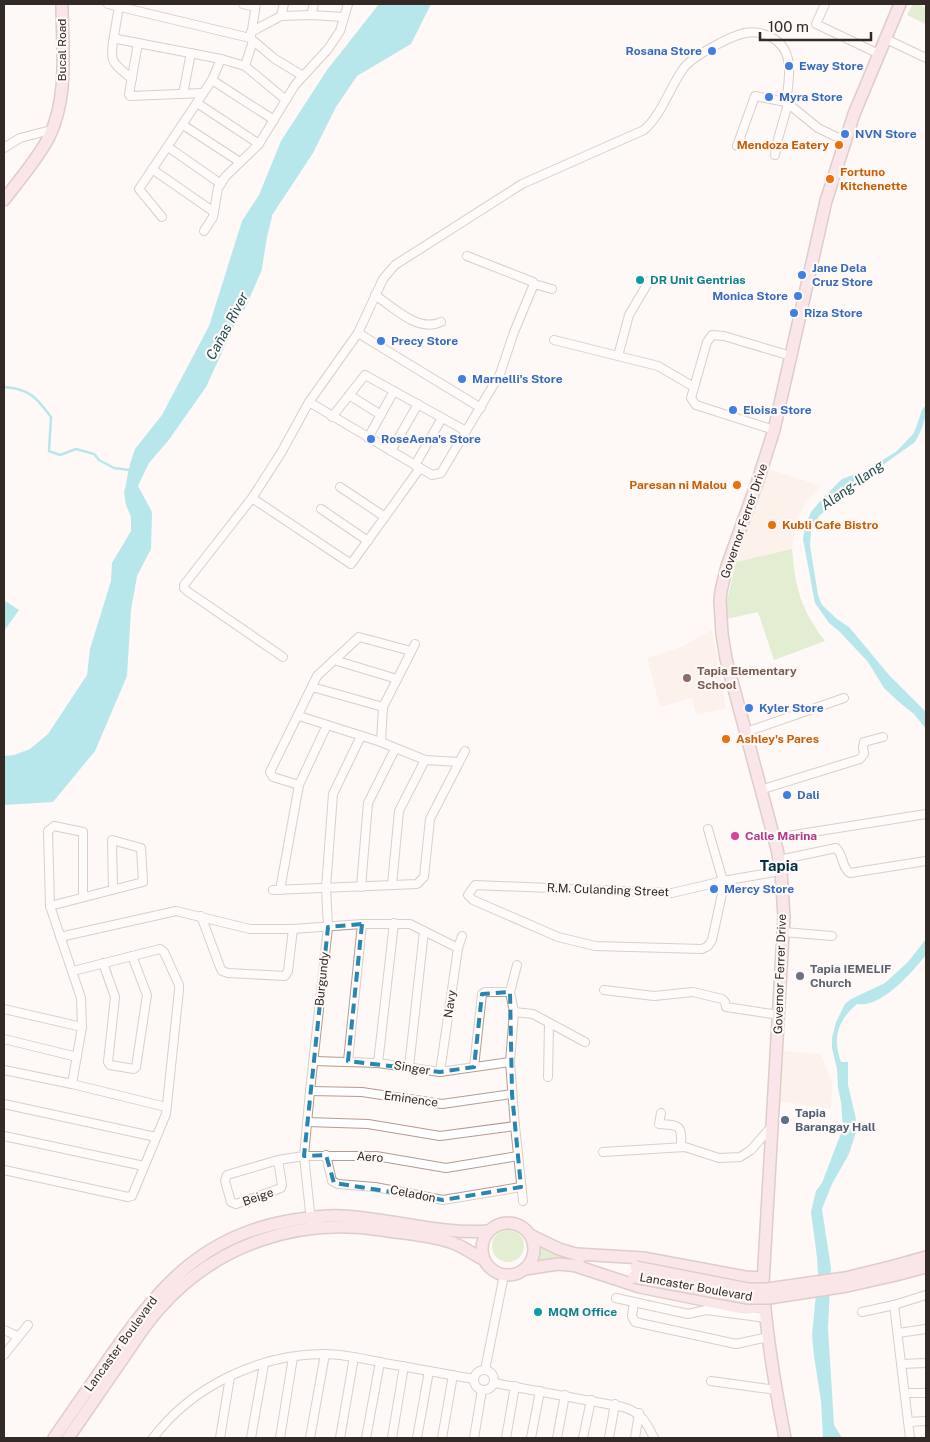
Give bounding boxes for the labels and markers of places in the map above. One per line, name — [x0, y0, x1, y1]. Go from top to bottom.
place label: Rosana Store — [626, 44, 702, 58]
marker: Rosana Store — [706, 45, 718, 57]
place label: Eway Store — [799, 59, 863, 73]
marker: Eway Store — [783, 60, 795, 72]
place label: Myra Store — [779, 90, 843, 104]
marker: Myra Store — [763, 91, 775, 103]
place label: NVN Store — [855, 127, 917, 141]
marker: NVN Store — [839, 128, 851, 140]
place label: Mendoza Eatery — [737, 138, 829, 152]
marker: Mendoza Eatery — [833, 139, 845, 151]
place label: Fortuno Kitchenette — [840, 165, 907, 193]
marker: Fortuno Kitchenette — [824, 173, 836, 185]
place label: Jane Dela Cruz Store — [812, 261, 873, 289]
marker: Jane Dela Cruz Store — [796, 269, 808, 281]
place label: DR Unit Gentrias — [650, 273, 746, 287]
marker: DR Unit Gentrias — [634, 274, 646, 286]
place label: Monica Store — [712, 289, 788, 303]
marker: Monica Store — [792, 290, 804, 302]
place label: Riza Store — [804, 306, 863, 320]
marker: Riza Store — [788, 307, 800, 319]
place label: Precy Store — [391, 334, 458, 348]
marker: Precy Store — [375, 335, 387, 347]
place label: Marnelli's Store — [472, 372, 563, 386]
marker: Marnelli's Store — [456, 373, 468, 385]
place label: Eloisa Store — [743, 403, 812, 417]
marker: Eloisa Store — [727, 404, 739, 416]
place label: RoseAena's Store — [381, 432, 481, 446]
marker: RoseAena's Store — [365, 433, 377, 445]
place label: Paresan ni Malou — [629, 478, 727, 492]
marker: Paresan ni Malou — [731, 479, 743, 491]
place label: Kubli Cafe Bistro — [782, 518, 879, 532]
marker: Kubli Cafe Bistro — [766, 519, 778, 531]
place label: Tapia Elementary School — [697, 664, 797, 692]
marker: Tapia Elementary School — [681, 672, 693, 684]
place label: Kyler Store — [759, 701, 824, 715]
marker: Kyler Store — [743, 702, 755, 714]
place label: Ashley's Pares — [736, 732, 819, 746]
marker: Ashley's Pares — [720, 733, 732, 745]
place label: Dali — [797, 788, 820, 802]
marker: Dali — [781, 789, 793, 801]
place label: Calle Marina — [745, 829, 817, 843]
marker: Calle Marina — [729, 830, 741, 842]
place label: Mercy Store — [724, 882, 794, 896]
marker: Mercy Store — [708, 883, 720, 895]
place label: Tapia IEMELIF Church — [810, 962, 891, 990]
marker: Tapia IEMELIF Church — [794, 970, 806, 982]
place label: Tapia Barangay Hall — [795, 1106, 876, 1134]
marker: Tapia Barangay Hall — [779, 1114, 791, 1126]
place label: MQM Office — [548, 1305, 617, 1319]
marker: MQM Office — [532, 1306, 544, 1318]

